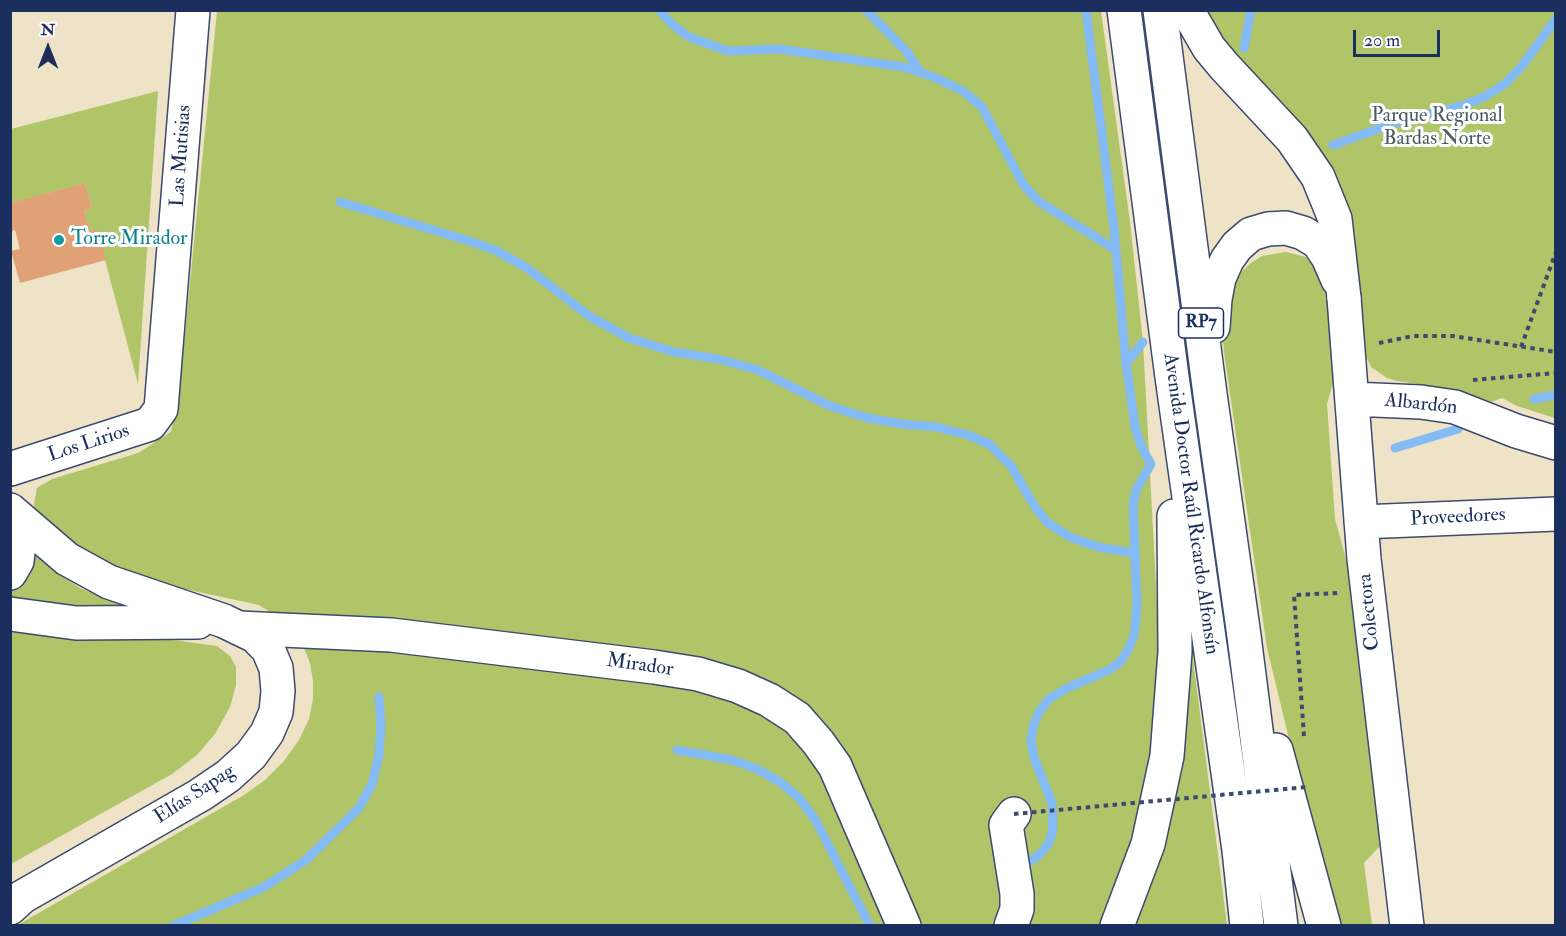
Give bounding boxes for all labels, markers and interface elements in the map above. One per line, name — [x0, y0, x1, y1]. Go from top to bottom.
north arrow — [18, 18, 78, 78]
scale bar — [1356, 18, 1443, 56]
text: N — [41, 20, 55, 40]
text: 20 m — [1364, 29, 1400, 52]
street label: Las Mutisias — [166, 104, 198, 208]
park label: Parque Regional Bardas Norte — [1371, 105, 1503, 152]
place label: Torre Mirador — [71, 228, 188, 252]
marker: Torre Mirador — [52, 233, 66, 247]
road number: RP7 — [1178, 308, 1224, 338]
street label: Avenida Doctor Raúl Ricardo Alfonsín — [1157, 352, 1223, 656]
street label: Albardón — [1383, 389, 1459, 421]
street label: Los Lirios — [45, 420, 133, 468]
street label: Proveedores — [1410, 504, 1506, 532]
street label: Colectora — [1354, 572, 1386, 652]
street label: Mirador — [605, 649, 675, 683]
street label: Elías Sapag — [150, 760, 240, 830]

